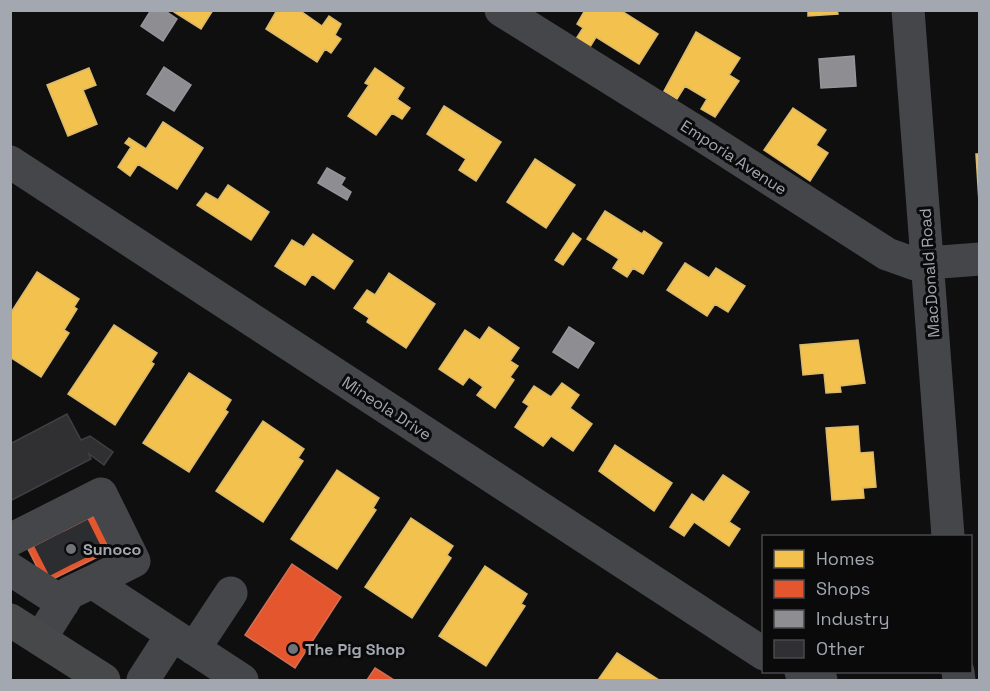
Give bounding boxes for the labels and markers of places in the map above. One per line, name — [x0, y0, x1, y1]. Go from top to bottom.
place label: Sunoco — [83, 539, 142, 560]
marker: Sunoco — [64, 542, 78, 556]
place label: The Pig Shop — [305, 639, 405, 660]
marker: The Pig Shop — [286, 642, 300, 656]

